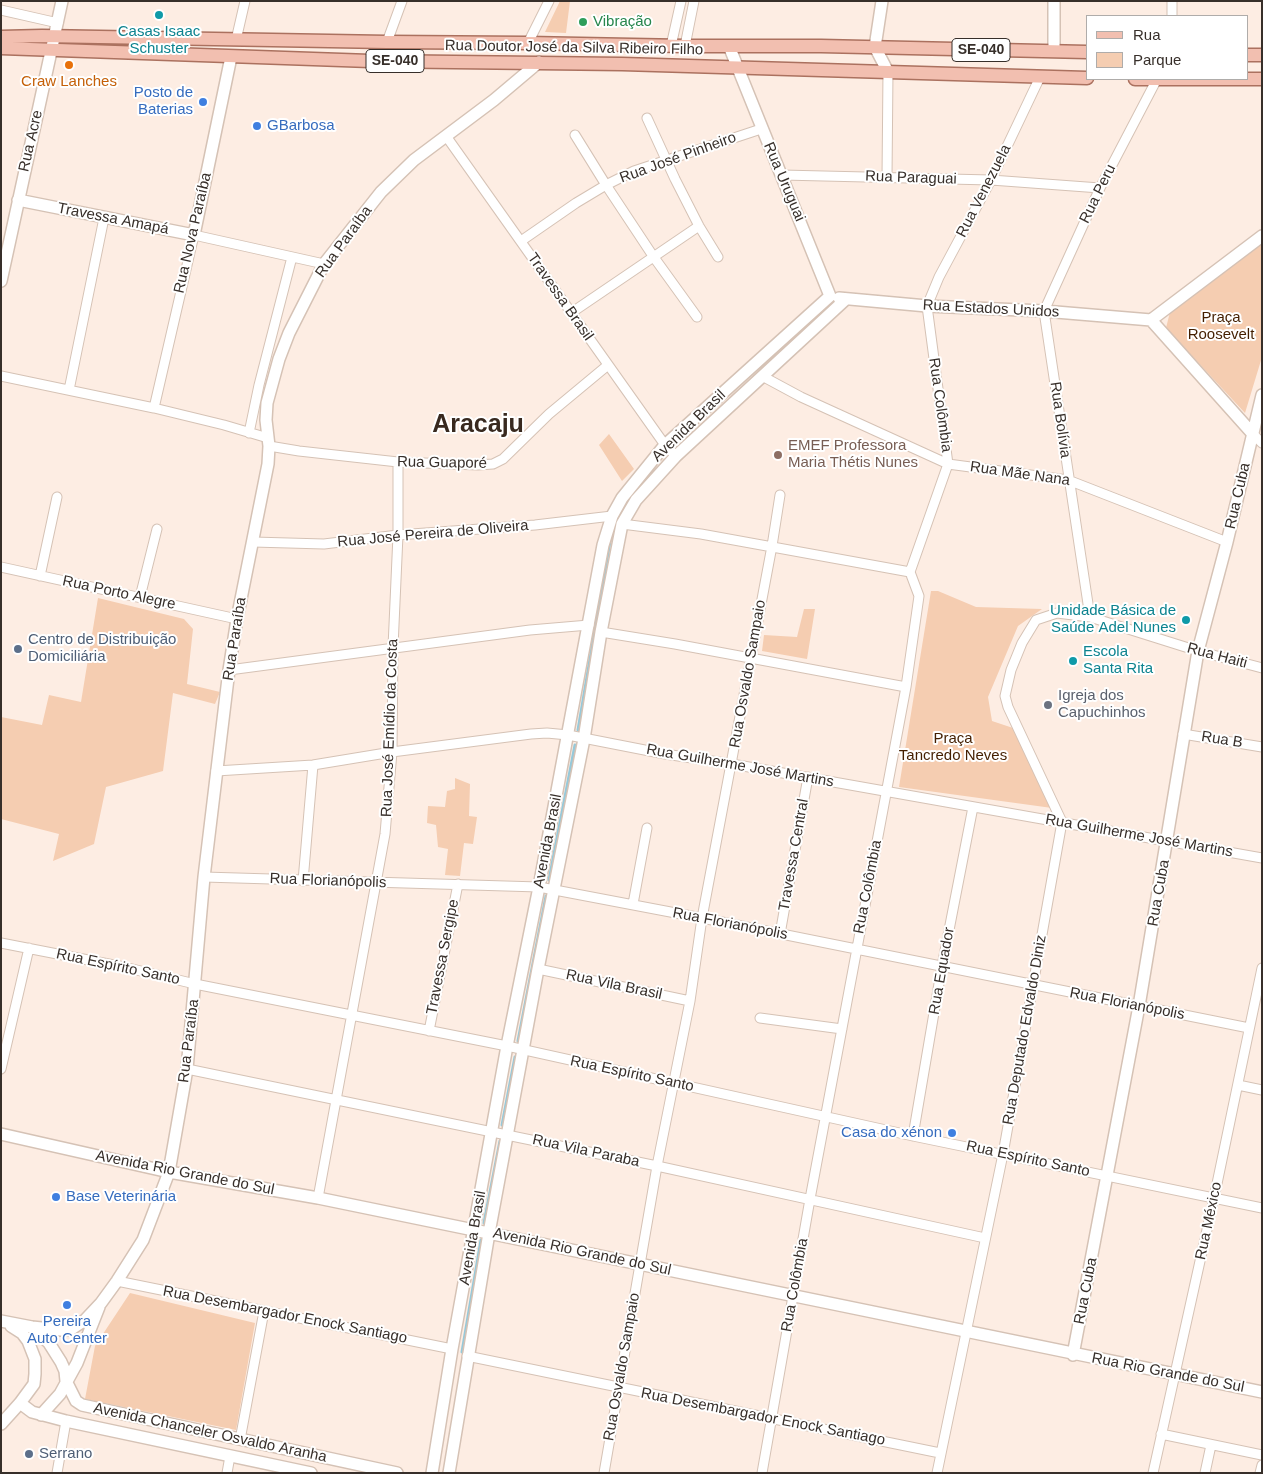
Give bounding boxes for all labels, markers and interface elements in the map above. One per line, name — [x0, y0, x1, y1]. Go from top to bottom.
marker: Casas Isaac Schuster — [153, 9, 165, 21]
place label: Vibração — [593, 13, 652, 31]
legend — [1086, 15, 1248, 80]
marker: Vibração — [577, 16, 589, 28]
place label: Casas Isaac Schuster — [118, 23, 200, 58]
text: Rua — [1133, 26, 1161, 43]
street label: Rua Doutor José da Silva Ribeiro Filho — [445, 37, 703, 59]
road number: SE-040 — [952, 38, 1010, 62]
road number: SE-040 — [366, 49, 424, 72]
text: Parque — [1133, 51, 1181, 68]
marker: Craw Lanches — [63, 59, 75, 71]
place label: Craw Lanches — [21, 73, 117, 91]
place label: Posto de Baterias — [134, 84, 193, 119]
marker: Posto de Baterias — [197, 96, 209, 108]
street label: Rua Acre — [15, 109, 47, 173]
place label: GBarbosa — [267, 117, 335, 135]
marker: GBarbosa — [251, 120, 263, 132]
street label: Rua José Pinheiro — [617, 129, 739, 187]
street label: Rua Uruguai — [759, 140, 809, 224]
street label: Rua Venezuela — [953, 142, 1015, 240]
street label: Rua Peru — [1076, 162, 1120, 226]
street label: Rua Paraguai — [865, 167, 957, 189]
street label: Rua Nova Paraíba — [170, 171, 216, 295]
street label: Travessa Amapá — [56, 199, 170, 239]
street label: Rua Paraíba — [312, 203, 376, 281]
street label: Travessa Brasil — [523, 250, 597, 344]
street label: Rua Estados Unidos — [922, 296, 1060, 322]
park label: Praça Roosevelt — [1188, 309, 1254, 344]
street label: Rua Colômbia — [924, 357, 956, 453]
street label: Rua Bolívia — [1046, 381, 1074, 459]
street label: Avenida Brasil — [648, 386, 730, 466]
district label: Aracaju — [432, 410, 524, 440]
place label: EMEF Professora Maria Thétis Nunes — [788, 437, 918, 472]
marker: EMEF Professora Maria Thétis Nunes — [772, 449, 784, 461]
street label: Rua Guaporé — [397, 453, 487, 473]
street label: Rua Mãe Nana — [969, 458, 1071, 490]
street label: Rua Cuba — [1222, 461, 1254, 531]
street label: Rua José Pereira de Oliveira — [337, 517, 529, 551]
street label: Rua Porto Alegre — [61, 572, 177, 614]
street label: Rua Paraíba — [220, 596, 250, 682]
street label: Rua Osvaldo Sampaio — [726, 599, 770, 749]
place label: Unidade Básica de Saúde Adel Nunes — [1050, 602, 1176, 637]
marker: Unidade Básica de Saúde Adel Nunes — [1180, 614, 1192, 626]
place label: Centro de Distribuição Domiciliária — [28, 631, 176, 666]
street label: Rua José Emídio da Costa — [378, 639, 402, 817]
street label: Rua Haiti — [1185, 639, 1249, 673]
marker: Centro de Distribuição Domiciliária — [12, 643, 24, 655]
place label: Escola Santa Rita — [1083, 643, 1153, 678]
marker: Escola Santa Rita — [1067, 655, 1079, 667]
place label: Igreja dos Capuchinhos — [1058, 687, 1146, 722]
marker: Igreja dos Capuchinhos — [1042, 699, 1054, 711]
street label: Rua B — [1200, 728, 1244, 752]
park label: Praça Tancredo Neves — [899, 730, 1007, 765]
street label: Rua Guilherme José Martins — [645, 741, 835, 791]
street label: Avenida Brasil — [530, 792, 566, 890]
street label: Travessa Central — [775, 797, 813, 913]
street label: Rua Guilherme José Martins — [1044, 811, 1234, 861]
street label: Rua Colômbia — [850, 839, 886, 935]
street label: Rua Cuba — [1144, 858, 1174, 928]
street label: Rua Florianópolis — [269, 870, 387, 892]
street label: Travessa Sergipe — [423, 898, 463, 1016]
street label: Rua Florianópolis — [671, 904, 789, 944]
street label: Rua Equador — [925, 926, 959, 1016]
street label: Rua Deputado Edvaldo Diniz — [999, 934, 1051, 1126]
street label: Rua Espírito Santo — [55, 945, 181, 989]
street label: Rua Vila Brasil — [564, 966, 664, 1004]
street label: Rua Florianópolis — [1068, 984, 1186, 1024]
street label: Rua Paraíba — [175, 998, 203, 1084]
street label: Rua Espírito Santo — [569, 1052, 695, 1096]
place label: Casa do xénon — [841, 1124, 942, 1142]
marker: Casa do xénon — [946, 1127, 958, 1139]
street label: Rua Vila Paraba — [531, 1131, 641, 1171]
street label: Rua Espírito Santo — [965, 1137, 1091, 1181]
street label: Avenida Rio Grande do Sul — [94, 1147, 276, 1199]
street label: Rua México — [1192, 1180, 1226, 1262]
place label: Base Veterinária — [66, 1188, 176, 1206]
street label: Avenida Brasil — [456, 1189, 490, 1287]
marker: Base Veterinária — [50, 1191, 62, 1203]
street label: Avenida Rio Grande do Sul — [491, 1224, 673, 1280]
street label: Rua Colômbia — [778, 1237, 812, 1333]
street label: Rua Cuba — [1071, 1256, 1101, 1326]
street label: Rua Desembargador Enock Santiago — [161, 1282, 409, 1348]
street label: Rua Osvaldo Sampaio — [600, 1292, 644, 1442]
marker: Pereira Auto Center — [61, 1299, 73, 1311]
place label: Pereira Auto Center — [27, 1313, 107, 1348]
street label: Rua Rio Grande do Sul — [1090, 1349, 1246, 1397]
street label: Rua Desembargador Enock Santiago — [639, 1384, 887, 1450]
street label: Avenida Chanceler Osvaldo Aranha — [92, 1399, 328, 1467]
place label: Serrano — [39, 1445, 92, 1463]
marker: Serrano — [23, 1448, 35, 1460]

